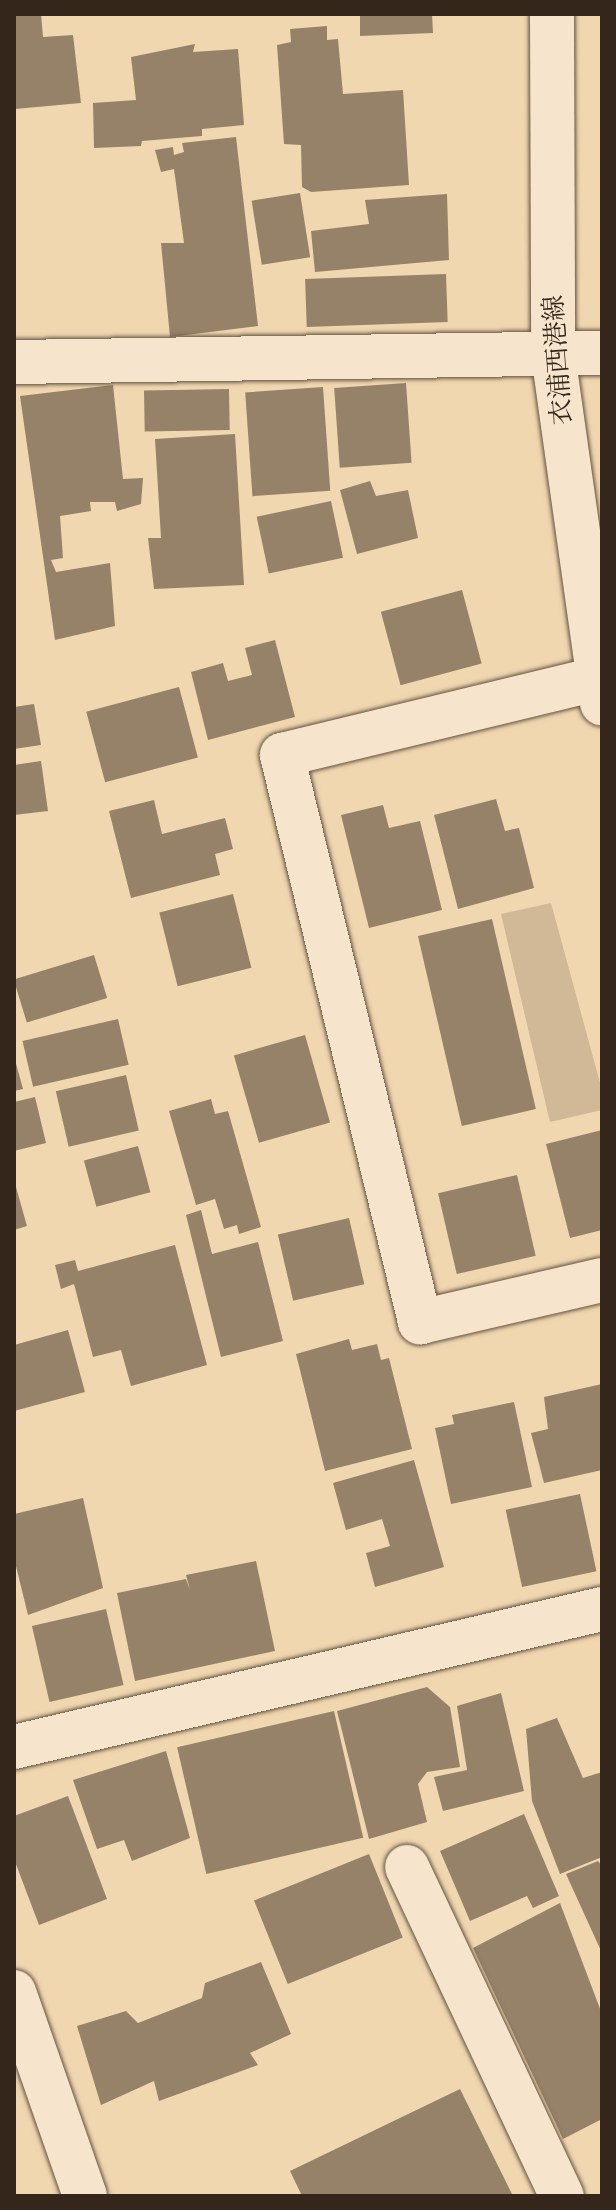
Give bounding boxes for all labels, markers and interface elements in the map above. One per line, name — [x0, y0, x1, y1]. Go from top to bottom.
street label: 衣浦西港線 — [538, 294, 578, 426]

